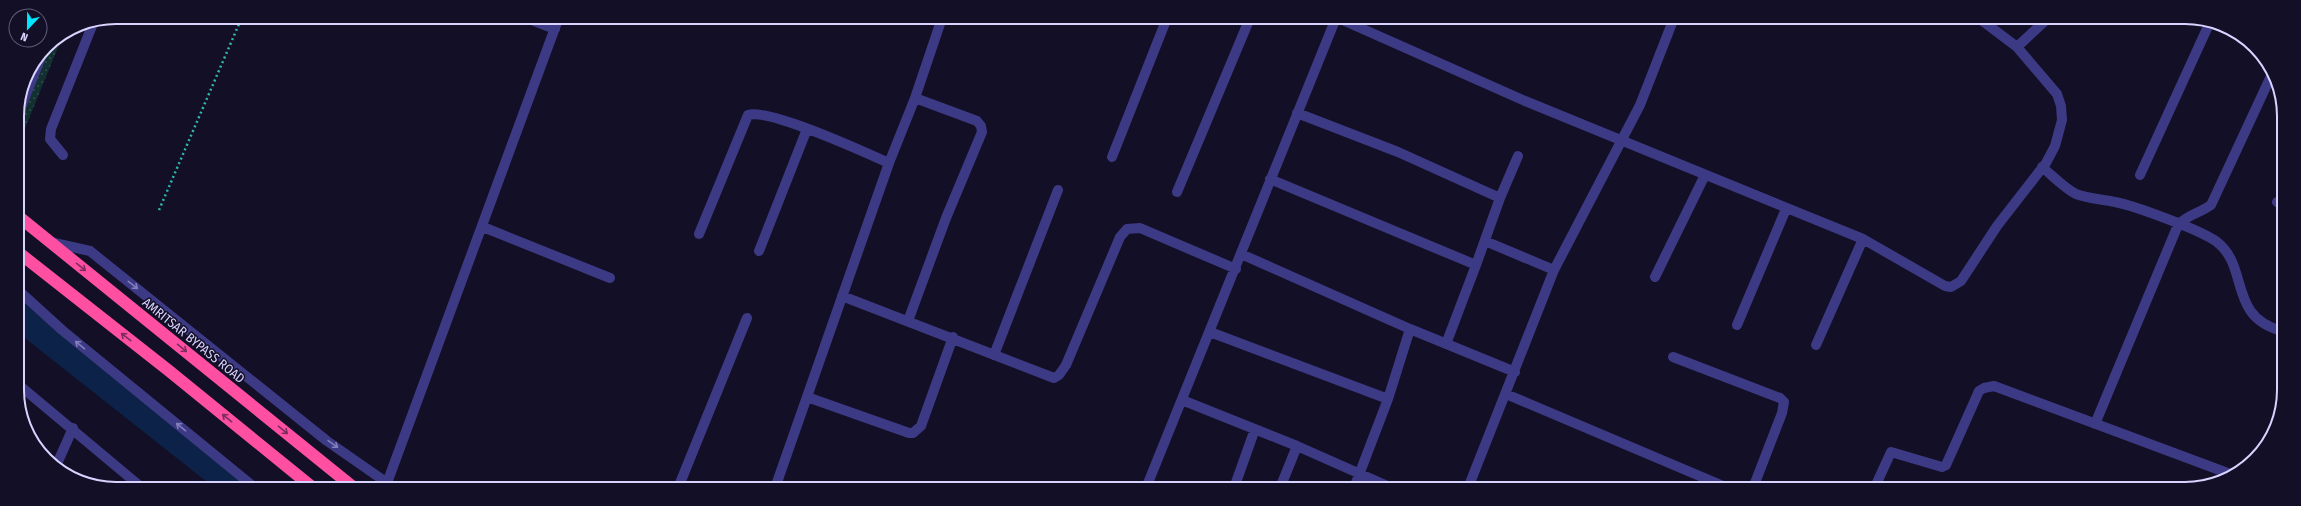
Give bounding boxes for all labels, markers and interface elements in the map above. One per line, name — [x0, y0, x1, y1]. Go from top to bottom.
north arrow — [8, 8, 48, 48]
text: N — [19, 30, 30, 44]
one-way arrow — [75, 262, 86, 271]
one-way arrow — [127, 280, 138, 289]
street label: AMRITSAR BYPASS ROAD — [140, 295, 248, 386]
one-way arrow — [120, 333, 131, 341]
one-way arrow — [75, 341, 85, 350]
one-way arrow — [176, 344, 187, 353]
one-way arrow — [222, 414, 233, 423]
one-way arrow — [175, 423, 186, 432]
one-way arrow — [277, 426, 288, 435]
one-way arrow — [327, 440, 338, 448]

